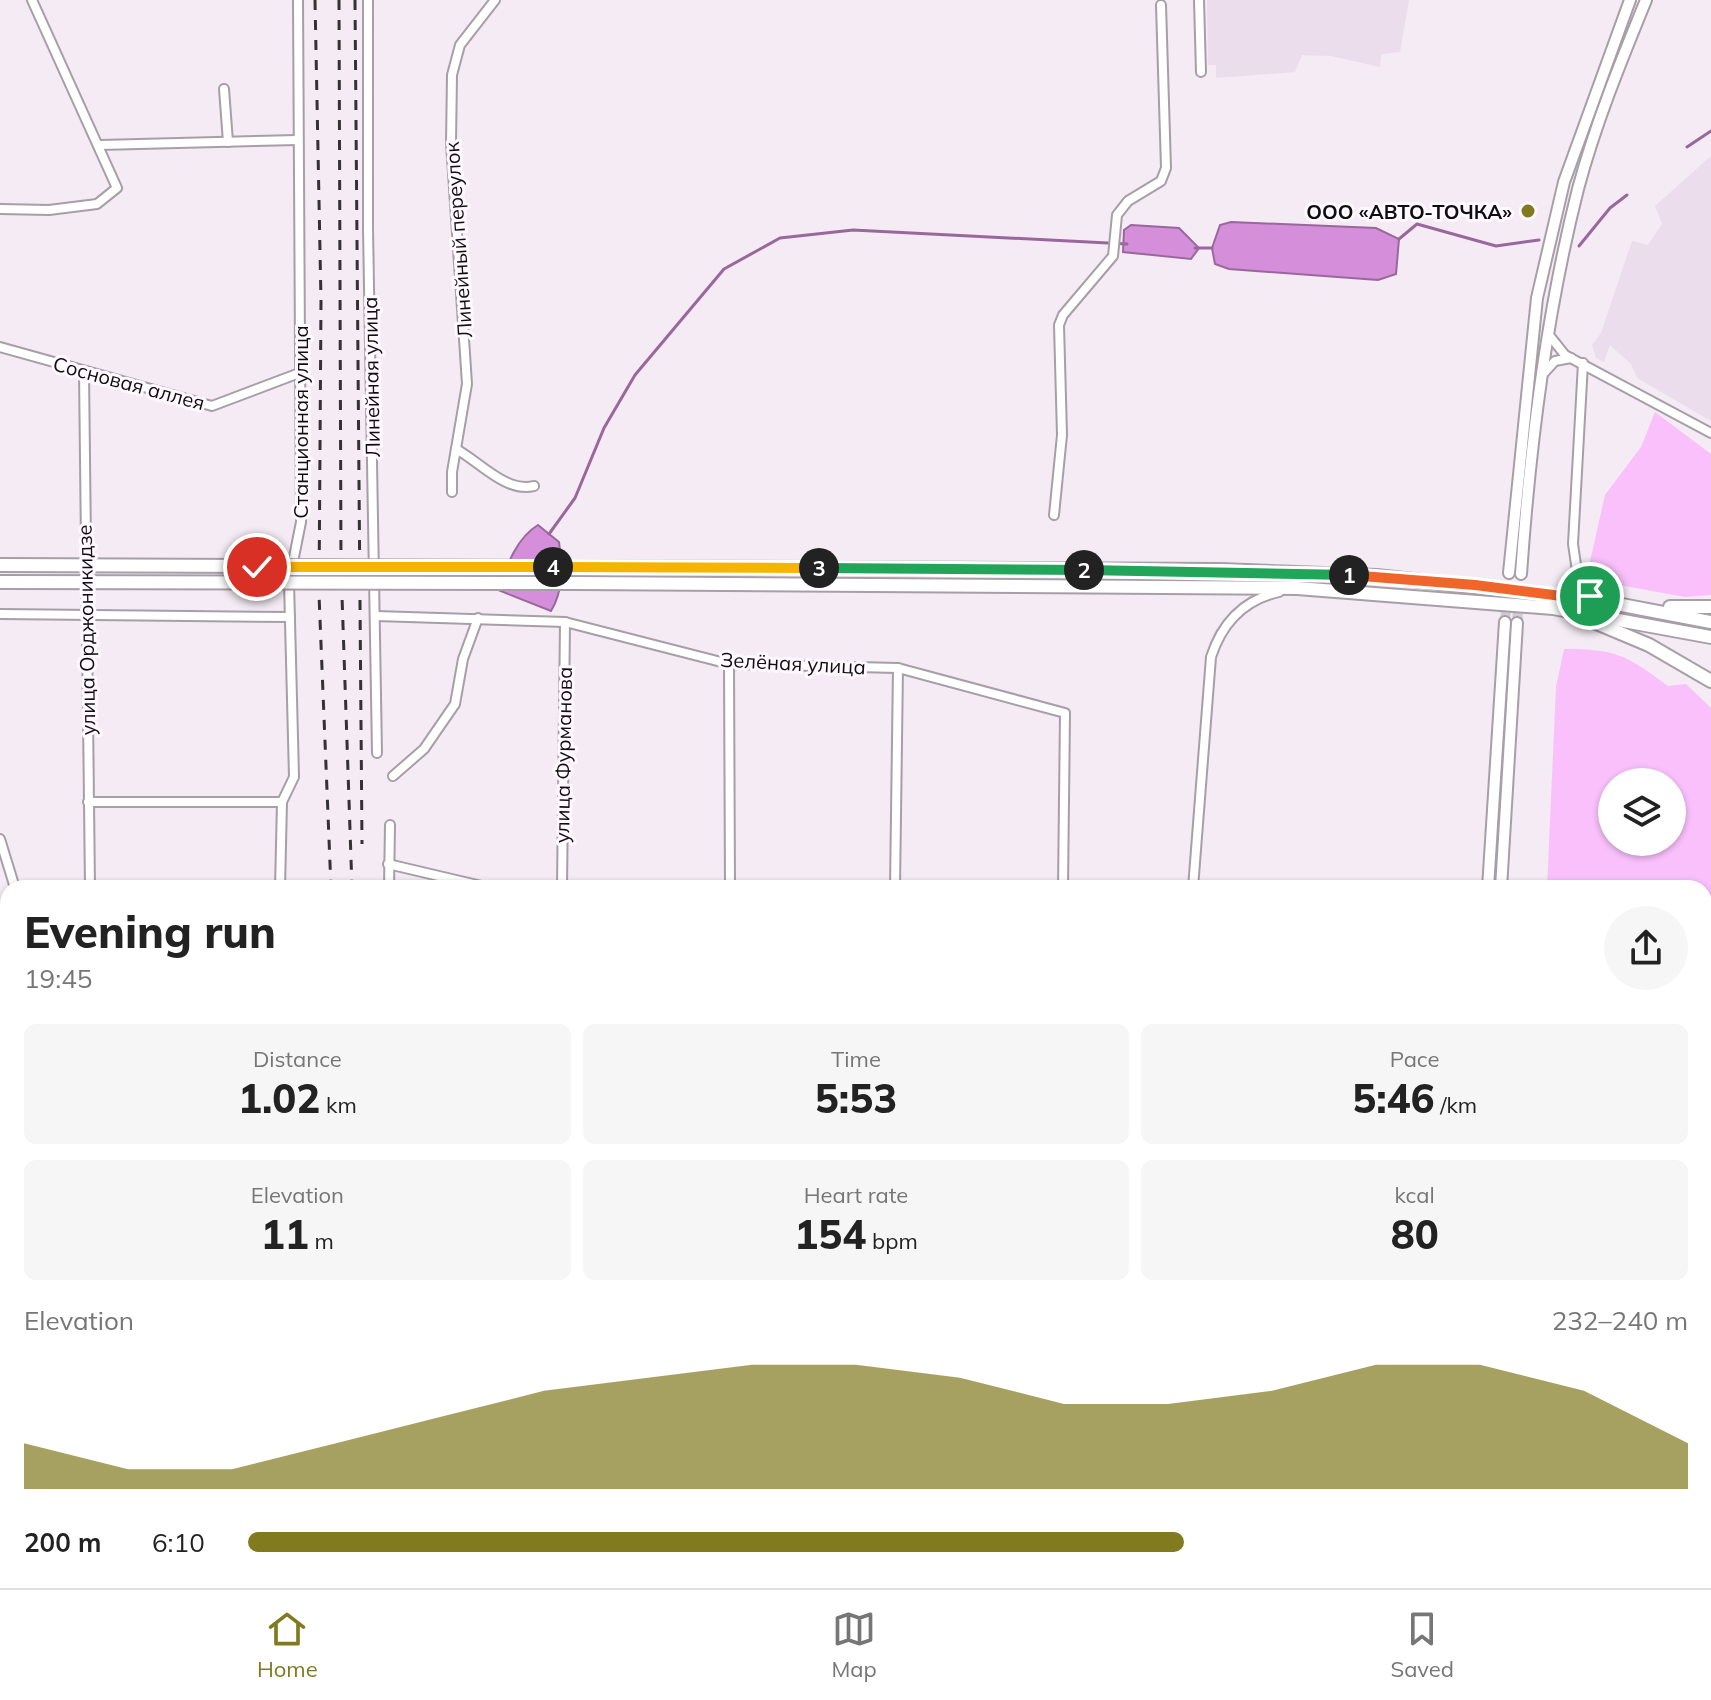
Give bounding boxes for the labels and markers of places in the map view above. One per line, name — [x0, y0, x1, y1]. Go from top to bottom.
place label: ООО «АВТО-ТОЧКА» — [1306, 199, 1512, 224]
marker: ООО «АВТО-ТОЧКА» — [1519, 202, 1537, 220]
pin — [223, 533, 291, 601]
pin: 4 — [533, 547, 573, 587]
pin: 3 — [799, 548, 839, 588]
pin: 2 — [1064, 550, 1104, 590]
pin: 1 — [1329, 555, 1369, 595]
pin — [1556, 562, 1624, 630]

